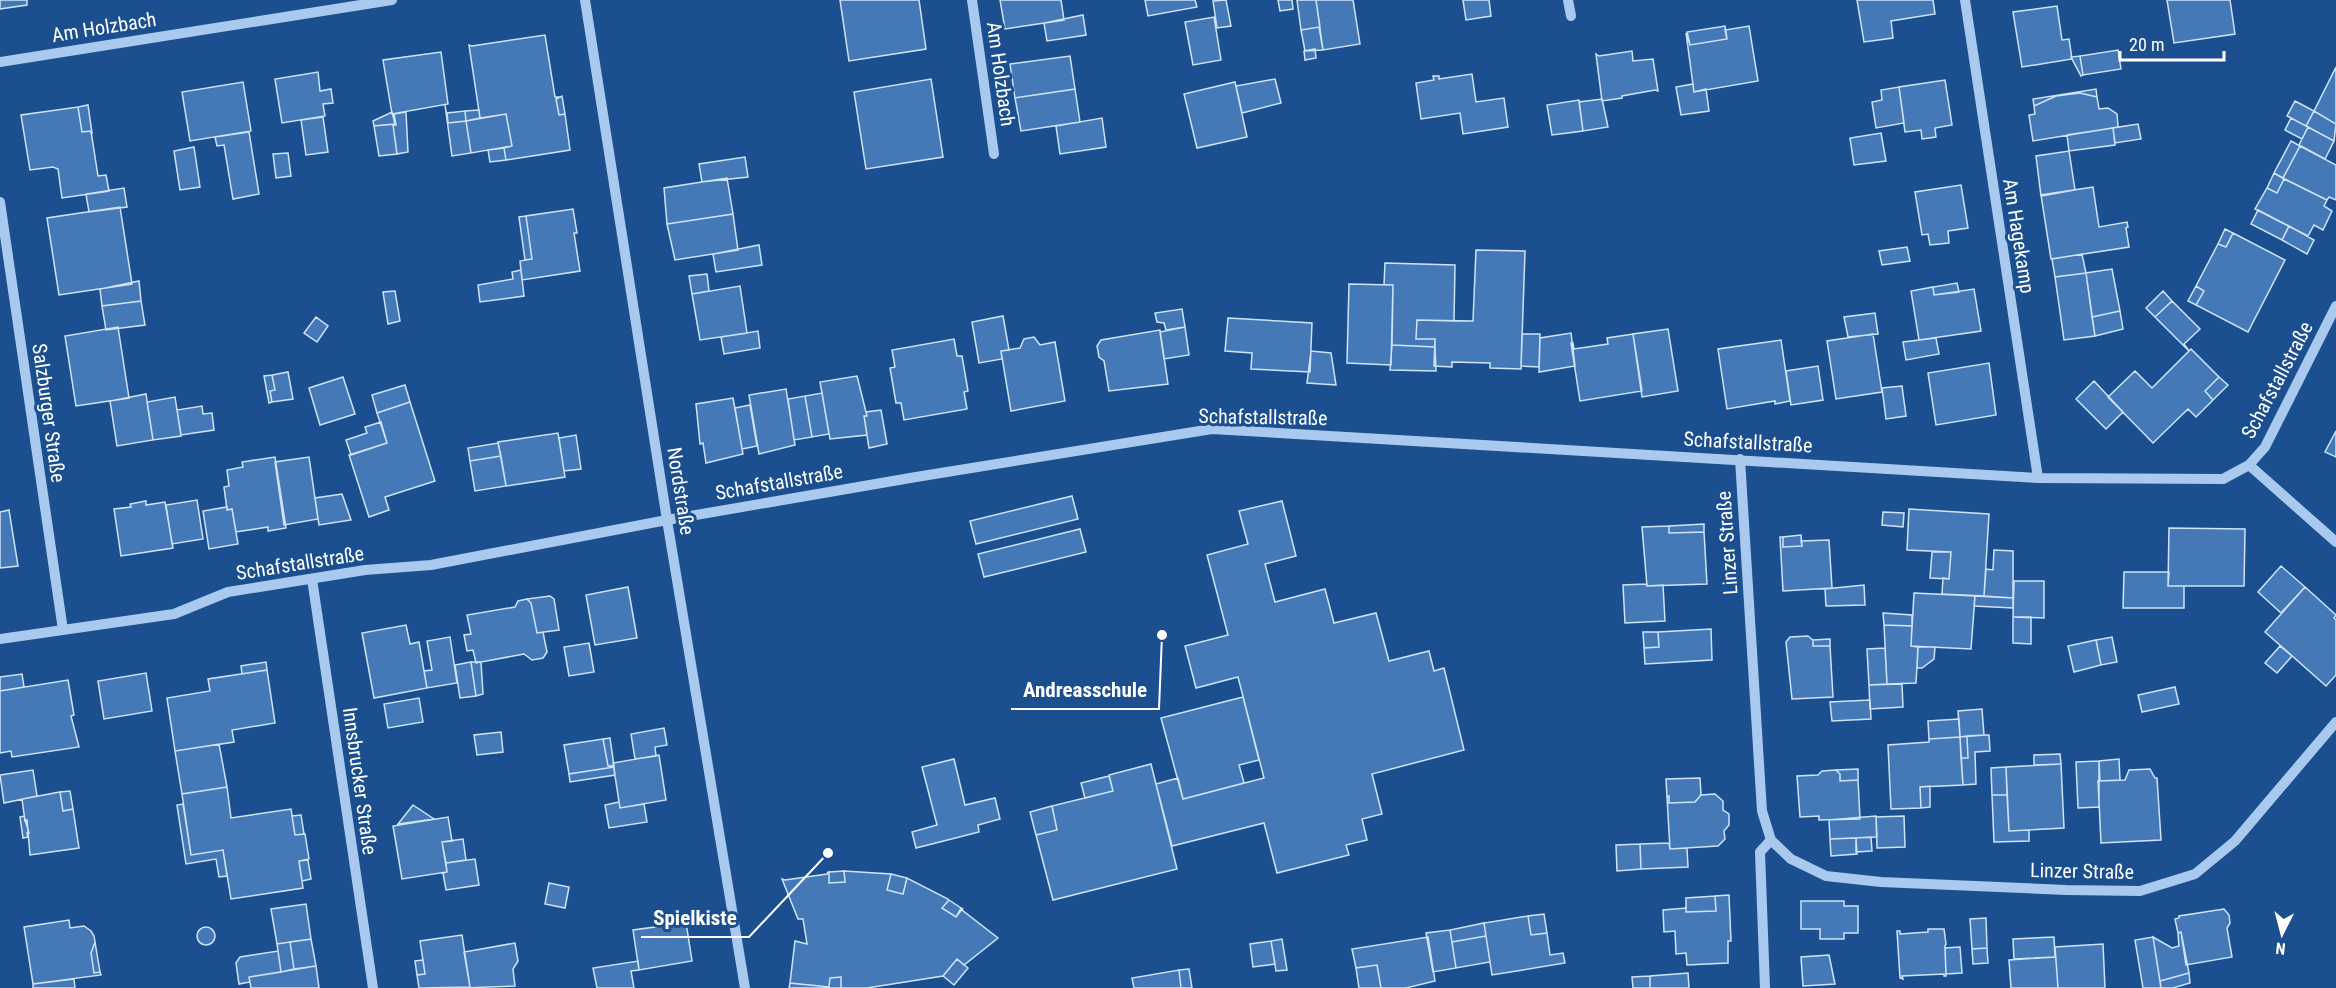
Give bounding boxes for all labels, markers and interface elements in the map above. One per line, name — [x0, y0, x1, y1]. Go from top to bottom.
street label: Am Holzbach — [50, 7, 158, 47]
street label: Am Holzbach — [982, 20, 1020, 128]
scale bar — [2120, 24, 2224, 62]
text: 20 m — [2129, 34, 2164, 55]
street label: Am Hagekamp — [1998, 177, 2040, 295]
street label: Schafstallstraße — [2236, 317, 2318, 443]
street label: Salzburger Straße — [27, 342, 71, 484]
street label: Schafstallstraße — [1198, 404, 1328, 430]
street label: Schafstallstraße — [1683, 427, 1813, 457]
street label: Nordstraße — [662, 445, 700, 537]
street label: Schafstallstraße — [713, 459, 845, 505]
street label: Linzer Straße — [1711, 490, 1743, 596]
street label: Schafstallstraße — [234, 541, 366, 585]
callout: Andreasschule — [1011, 670, 1159, 709]
text: Andreasschule — [1023, 678, 1147, 702]
street label: Innsbrucker Straße — [338, 706, 382, 856]
street label: Linzer Straße — [2030, 858, 2134, 884]
callout: Spielkiste — [641, 898, 749, 937]
north arrow — [2252, 904, 2312, 964]
text: Spielkiste — [653, 906, 737, 930]
text: N — [2275, 938, 2286, 958]

